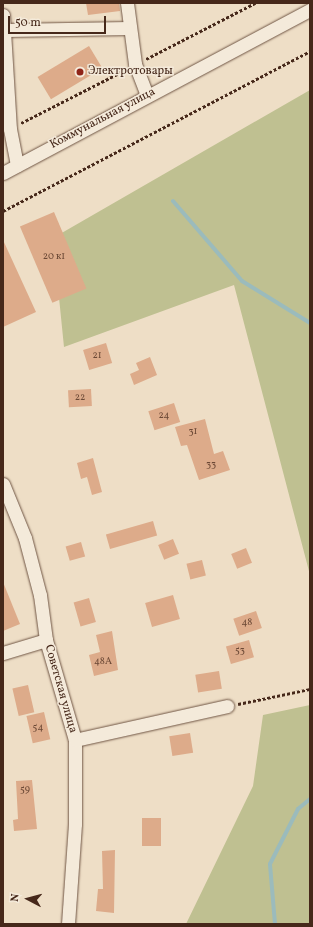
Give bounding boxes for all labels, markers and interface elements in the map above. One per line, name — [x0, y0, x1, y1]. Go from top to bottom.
scale bar — [10, 8, 108, 34]
text: 50 m — [15, 15, 41, 31]
place label: Электротовары — [88, 65, 173, 79]
marker: Электротовары — [75, 67, 85, 77]
street label: Коммунальная улица — [48, 85, 158, 153]
house number: 20 к1 — [43, 251, 65, 263]
house number: 21 — [92, 350, 102, 362]
house number: 22 — [75, 392, 85, 404]
house number: 24 — [158, 410, 170, 422]
house number: 31 — [188, 426, 198, 438]
house number: 33 — [206, 459, 216, 471]
house number: 48 — [242, 617, 252, 629]
street label: Советская улица — [40, 643, 80, 735]
house number: 53 — [235, 645, 245, 657]
house number: 48А — [94, 656, 112, 668]
house number: 54 — [33, 722, 43, 734]
house number: 59 — [20, 784, 30, 796]
north arrow — [8, 879, 48, 919]
text: N — [8, 893, 23, 902]

